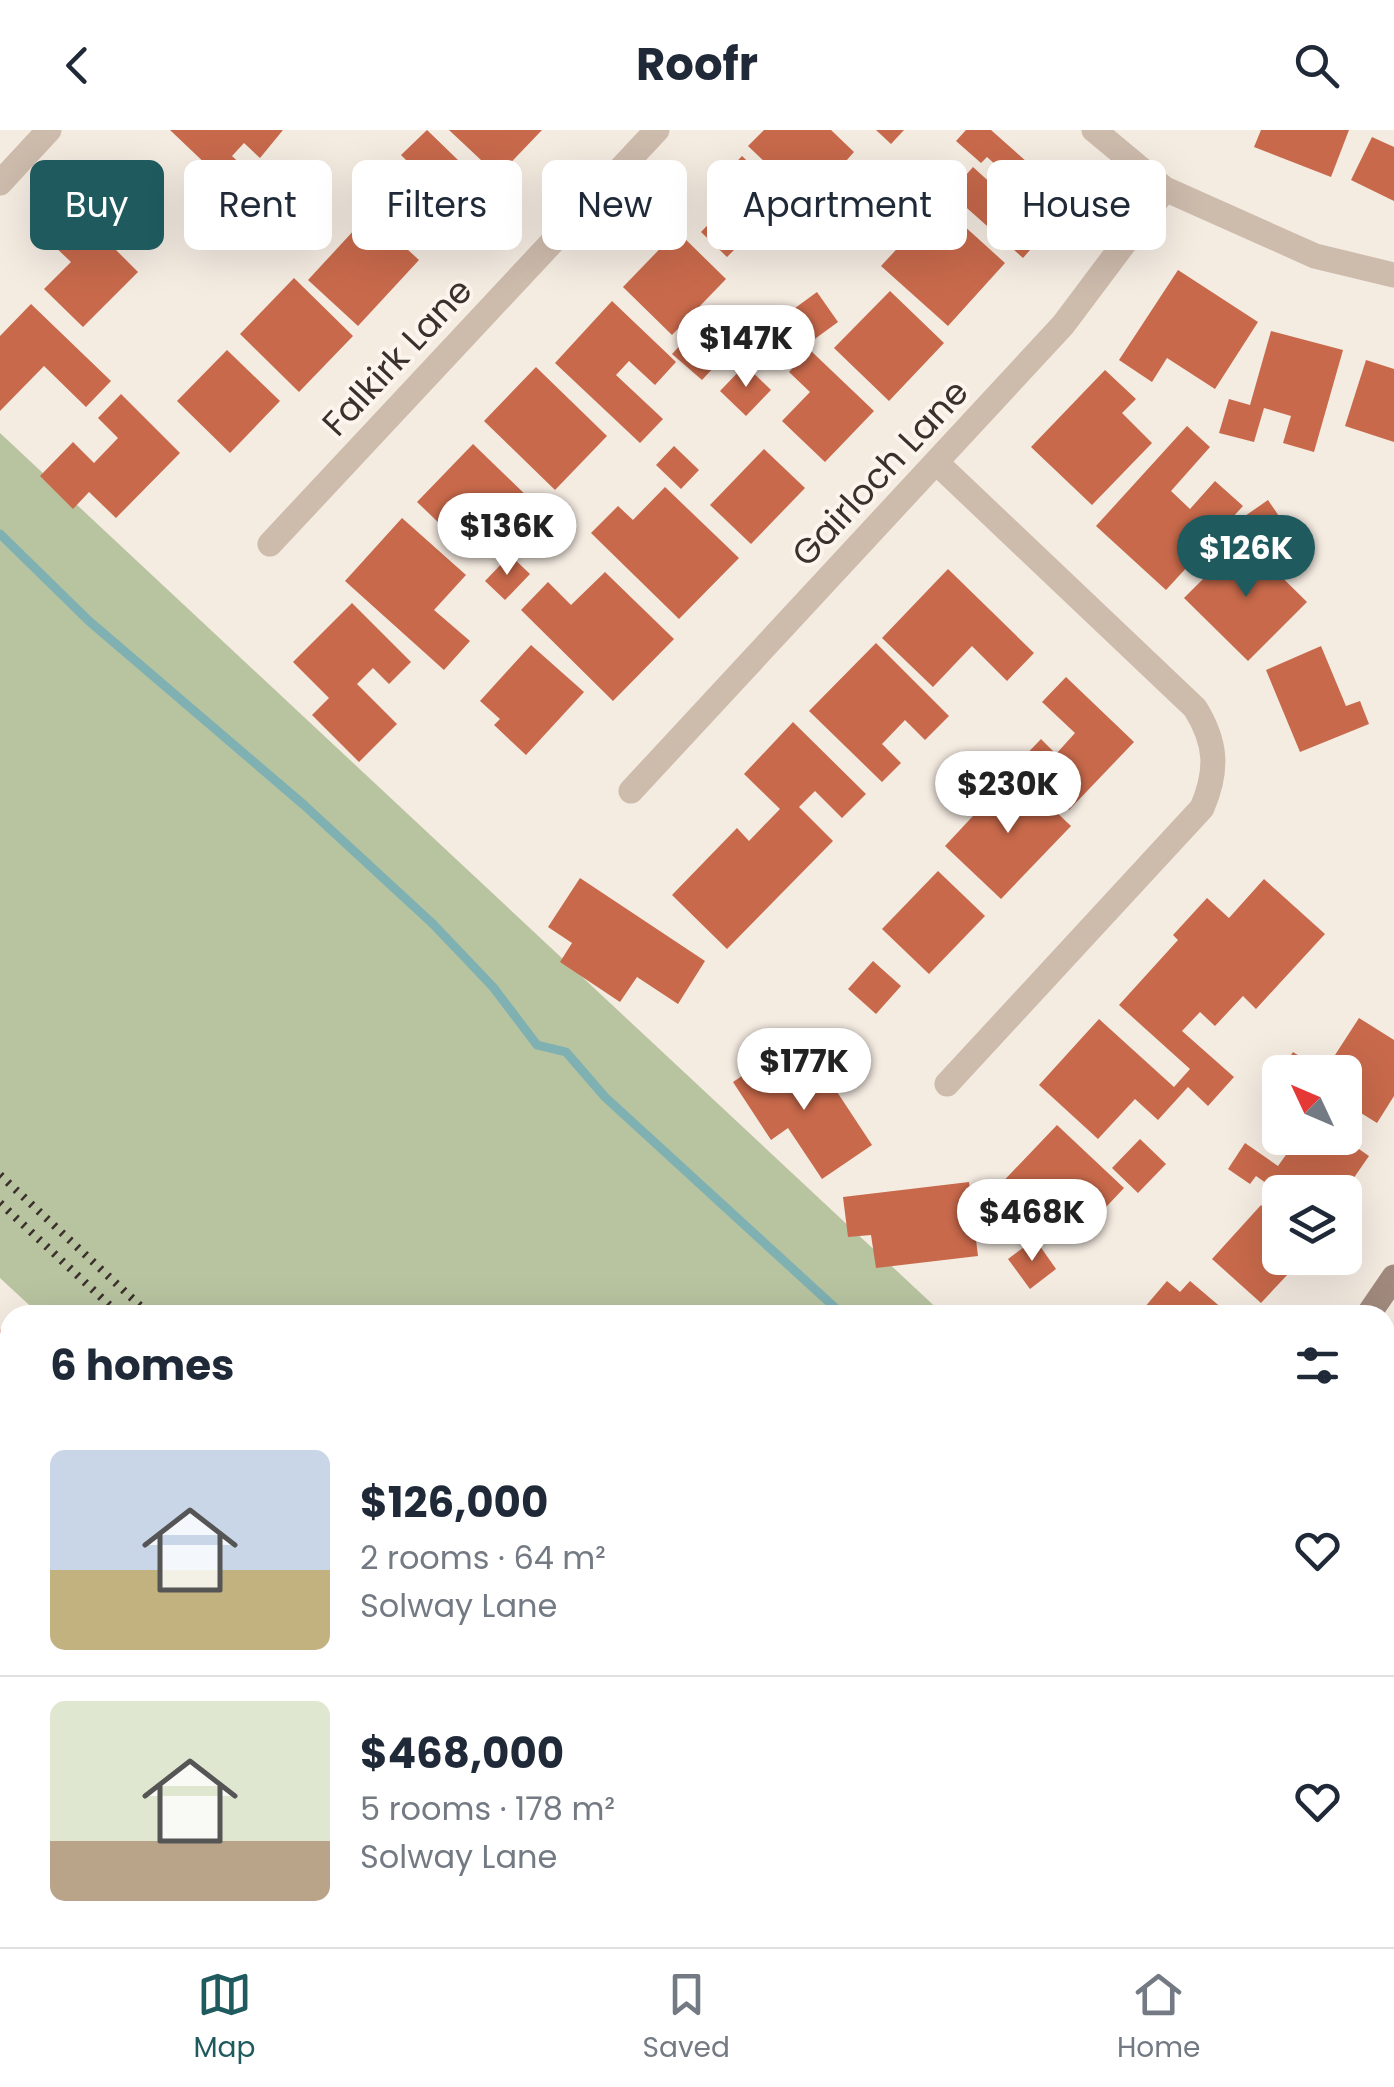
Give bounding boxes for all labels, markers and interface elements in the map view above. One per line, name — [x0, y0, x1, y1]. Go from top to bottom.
text: Roofr — [636, 33, 758, 96]
icon: back — [50, 38, 105, 93]
icon: search — [1289, 38, 1344, 93]
chip: Buy — [30, 160, 164, 250]
chip: Rent — [184, 160, 332, 250]
chip: Filters — [352, 160, 522, 250]
chip: New — [542, 160, 687, 250]
chip: Apartment — [707, 160, 967, 250]
chip: House — [987, 160, 1166, 250]
street label: Falkirk Lane — [311, 267, 483, 446]
pin: $147K — [676, 305, 816, 390]
text: $147K — [699, 315, 793, 360]
street label: Gairloch Lane — [780, 368, 979, 577]
pin: $136K — [437, 493, 577, 578]
text: $136K — [459, 503, 555, 548]
pin: $126K — [1176, 515, 1316, 600]
text: $126K — [1199, 525, 1293, 570]
pin: $230K — [938, 751, 1078, 836]
text: $230K — [957, 761, 1059, 806]
pin: $177K — [734, 1028, 874, 1113]
text: $177K — [759, 1038, 849, 1083]
north arrow — [1262, 1055, 1362, 1155]
map controls — [1262, 1055, 1362, 1275]
button: layers — [1262, 1175, 1362, 1275]
pin: $468K — [962, 1179, 1102, 1264]
text: $468K — [979, 1189, 1085, 1234]
text: 6 homes — [50, 1336, 235, 1395]
icon: filters — [1290, 1338, 1345, 1393]
text: $126,000 — [360, 1473, 548, 1532]
icon: home — [130, 1490, 250, 1610]
icon: heart — [1290, 1523, 1345, 1578]
text: 2 rooms · 64 m² — [360, 1535, 606, 1580]
text: Solway Lane — [360, 1583, 557, 1628]
text: $468,000 — [360, 1724, 564, 1783]
icon: home — [130, 1741, 250, 1861]
icon: heart — [1290, 1774, 1345, 1829]
text: 5 rooms · 178 m² — [360, 1786, 615, 1831]
text: Solway Lane — [360, 1834, 557, 1879]
tab: Map — [194, 1967, 255, 2069]
tab: Saved — [643, 1967, 730, 2069]
tab: Home — [1117, 1967, 1200, 2069]

